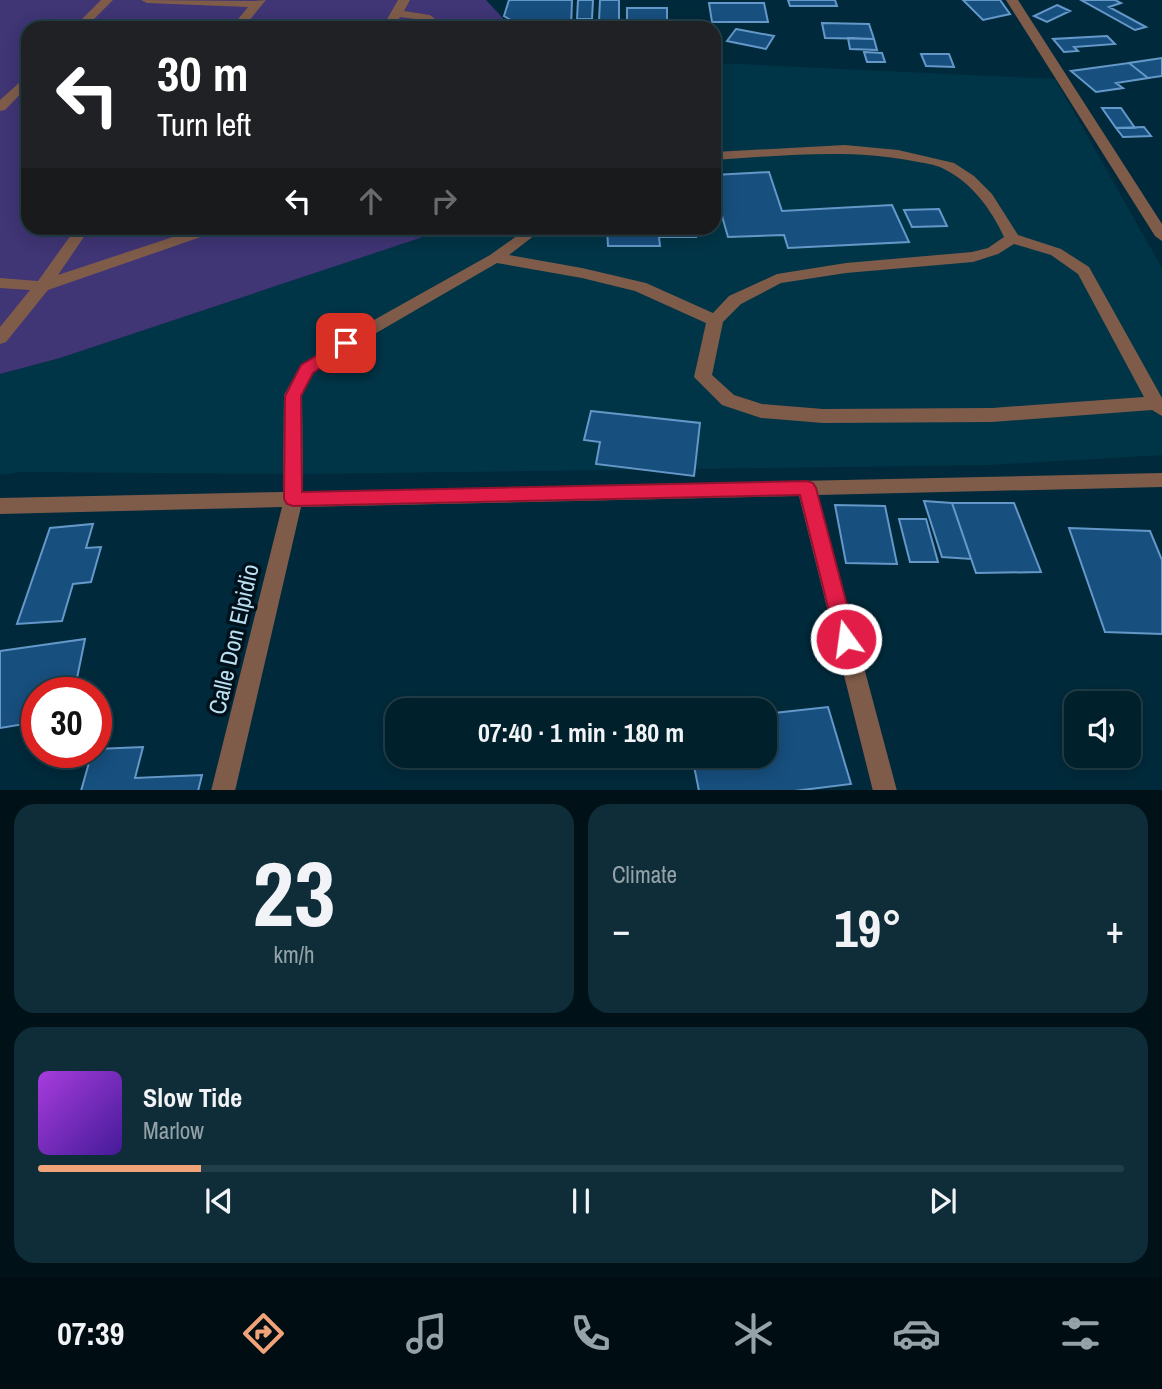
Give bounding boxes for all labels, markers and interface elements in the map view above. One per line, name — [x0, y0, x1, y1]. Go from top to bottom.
text: 30 m — [157, 40, 249, 106]
icon: left — [42, 49, 133, 140]
text: Turn left — [157, 103, 251, 146]
icon: left — [279, 182, 317, 220]
icon: ahead — [352, 182, 390, 220]
icon: right — [425, 182, 463, 220]
pin — [316, 313, 376, 373]
icon: arrive — [327, 324, 365, 362]
street label: Calle Don Elpidio — [200, 561, 266, 717]
position arrow — [809, 602, 883, 676]
speed limit sign: 30 — [21, 677, 112, 768]
map controls — [1064, 691, 1141, 768]
button: sound — [1064, 691, 1141, 768]
text: 07:40 · 1 min · 180 m — [478, 715, 684, 750]
text: 23 — [253, 832, 336, 954]
text: Climate — [612, 859, 677, 890]
text: 19° — [834, 893, 902, 963]
text: − — [612, 904, 630, 955]
text: + — [1106, 904, 1124, 955]
text: km/h — [274, 939, 314, 970]
text: Slow Tide — [143, 1080, 242, 1115]
text: Marlow — [143, 1115, 204, 1146]
icon: previous — [200, 1182, 238, 1220]
icon: pause — [562, 1182, 600, 1220]
icon: next — [924, 1182, 962, 1220]
icon: directions — [239, 1309, 288, 1358]
icon: music — [402, 1309, 451, 1358]
icon: phone — [566, 1309, 615, 1358]
icon: climate — [729, 1309, 778, 1358]
icon: car — [892, 1309, 941, 1358]
icon: filters — [1056, 1309, 1105, 1358]
text: 07:39 — [57, 1312, 124, 1355]

